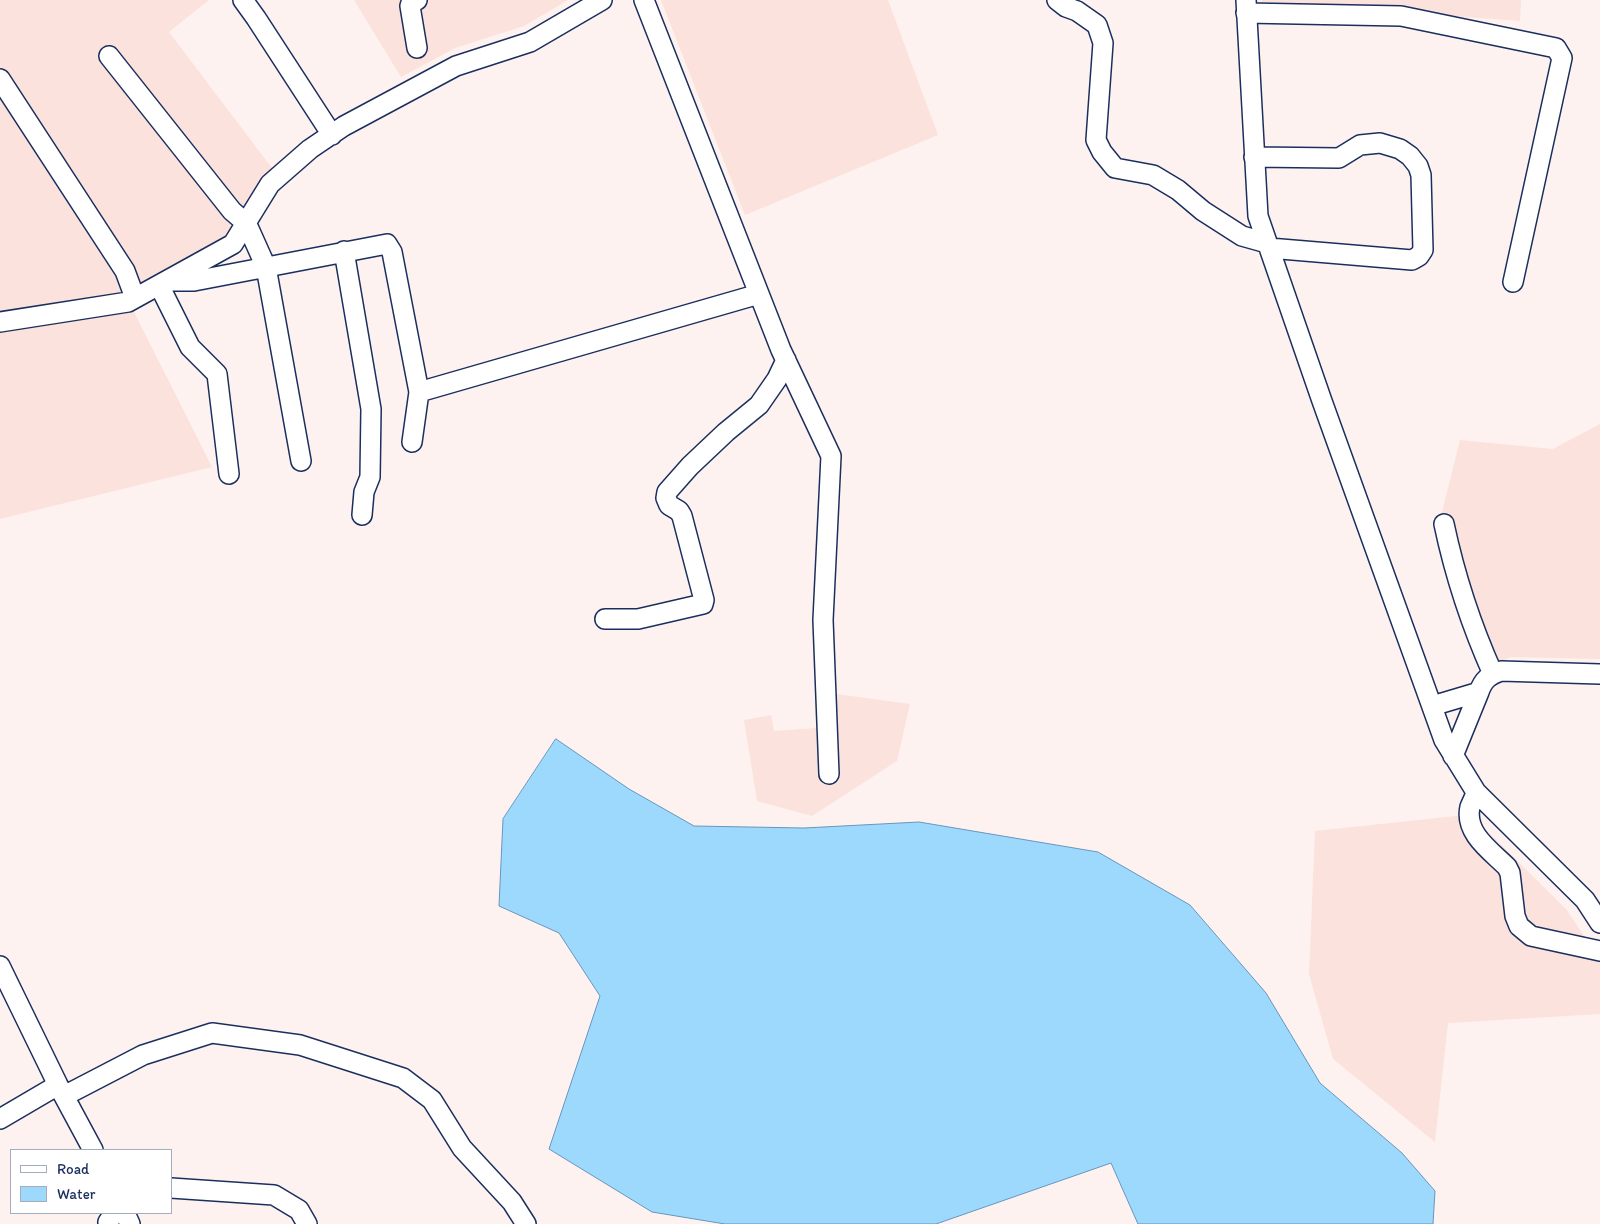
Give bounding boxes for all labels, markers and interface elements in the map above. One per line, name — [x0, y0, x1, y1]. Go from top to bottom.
legend — [10, 1149, 172, 1214]
text: Road — [57, 1160, 89, 1178]
text: Water — [57, 1185, 95, 1203]

